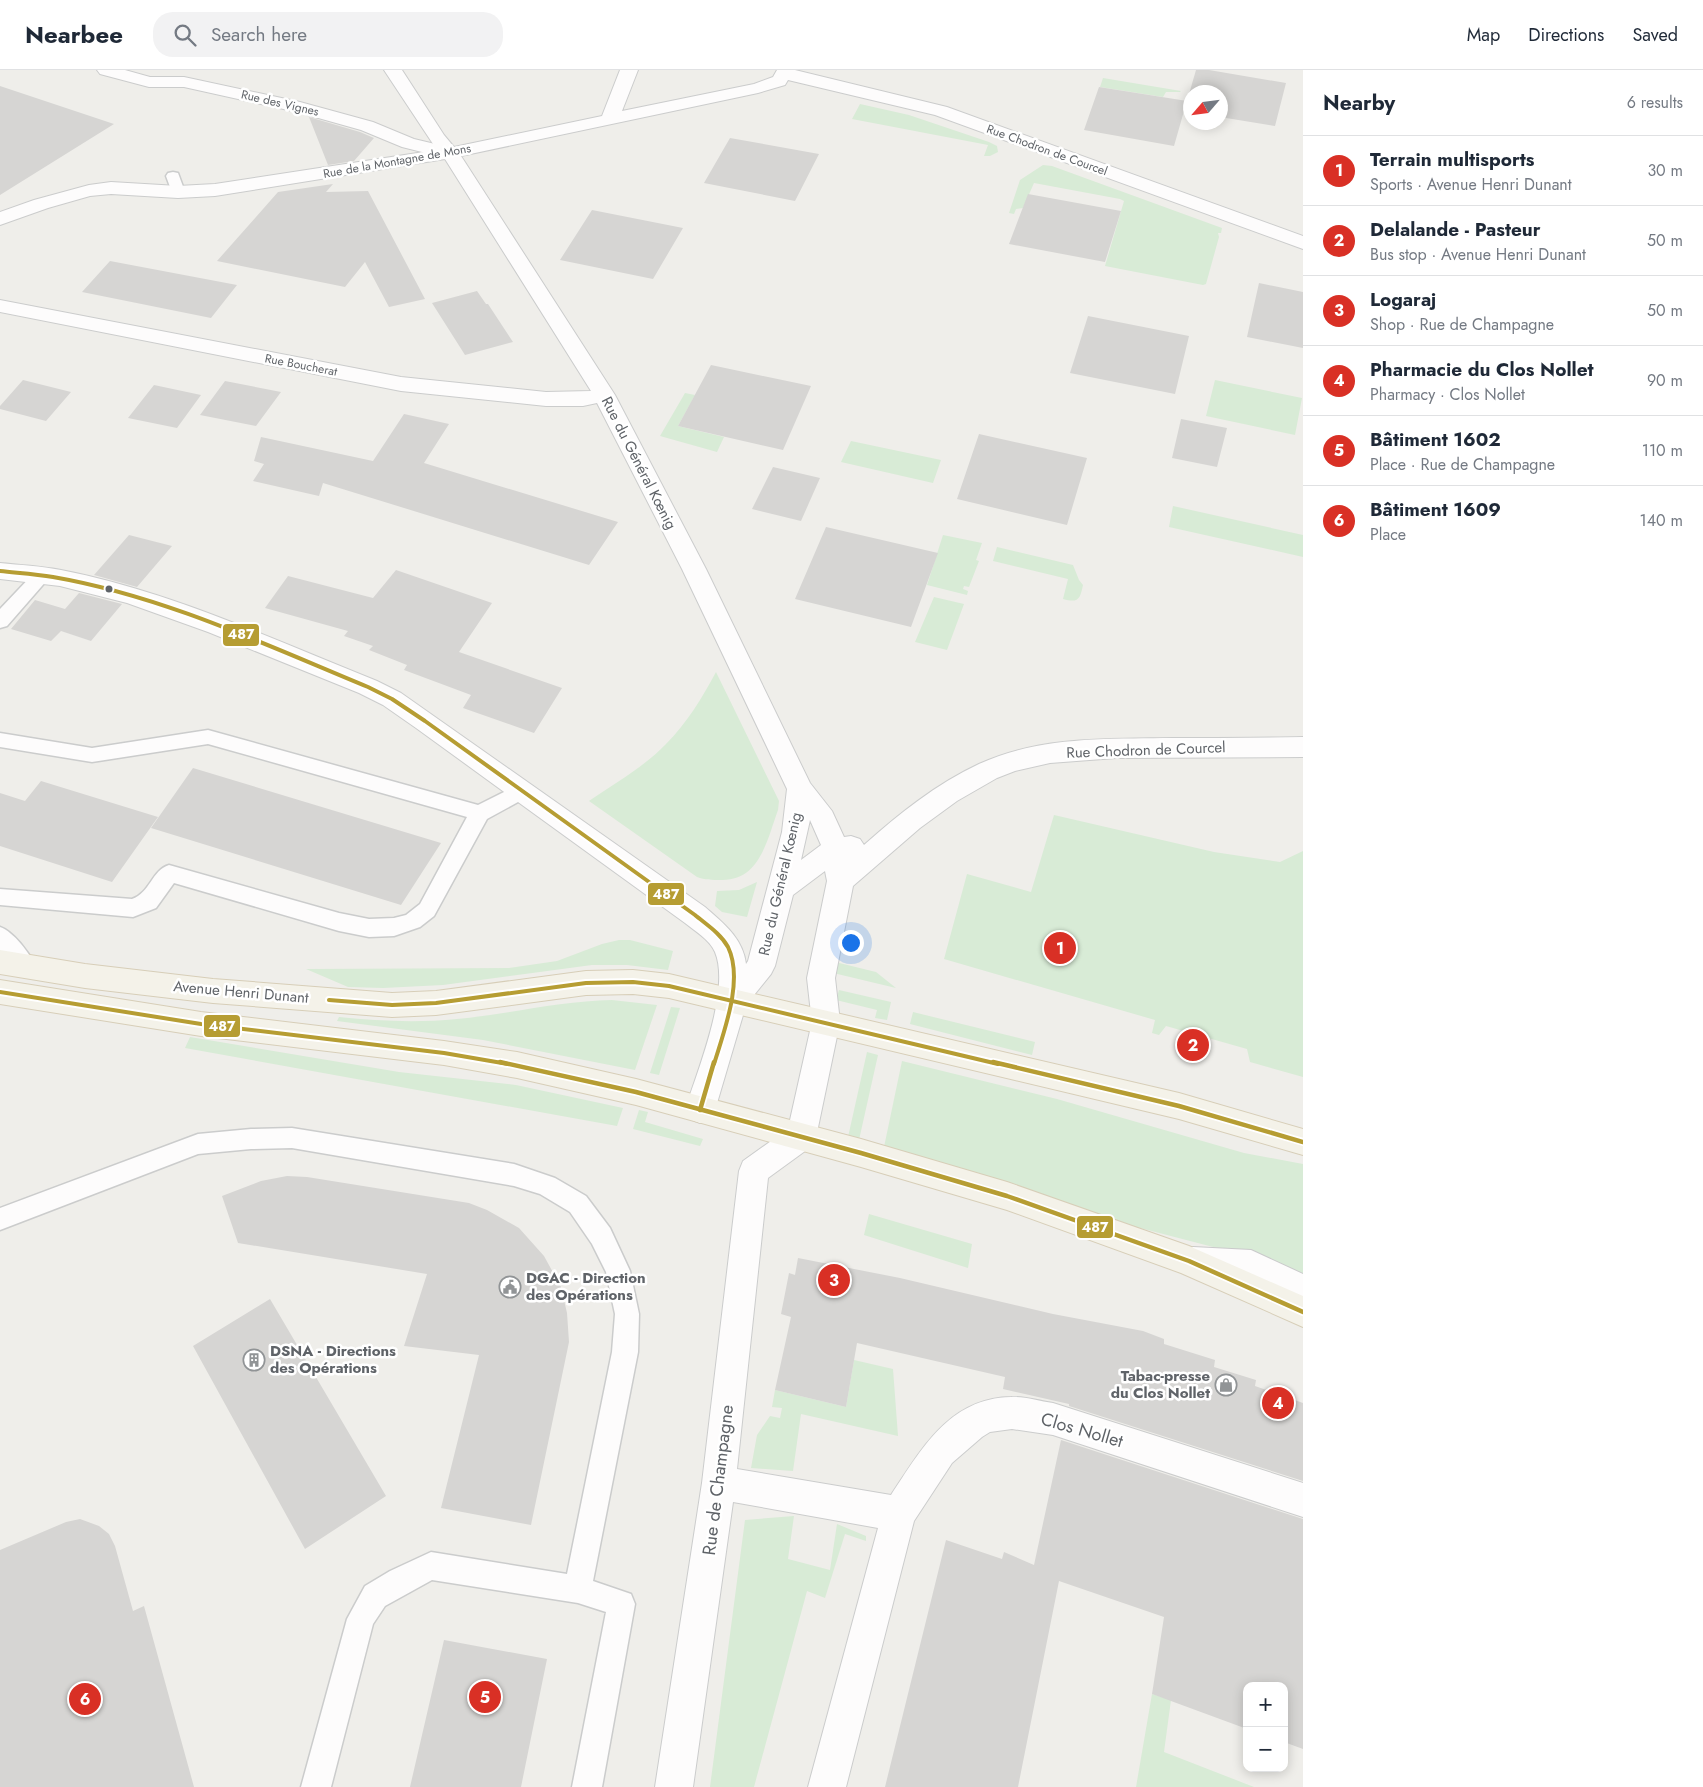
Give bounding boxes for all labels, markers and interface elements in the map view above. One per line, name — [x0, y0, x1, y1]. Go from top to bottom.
search box — [153, 12, 503, 57]
text: Nearbee — [25, 17, 123, 52]
icon: search — [171, 21, 199, 49]
text: Search here — [211, 21, 307, 48]
text: Map — [1467, 22, 1500, 48]
text: Directions — [1528, 22, 1604, 48]
text: Saved — [1632, 22, 1678, 48]
street label: Rue des Vignes — [239, 85, 321, 121]
north arrow — [1183, 85, 1228, 130]
text: Nearby — [1323, 88, 1395, 118]
text: 6 results — [1627, 91, 1683, 114]
street label: Rue Chodron de Courcel — [984, 120, 1110, 180]
street label: Rue de la Montagne de Mons — [322, 139, 472, 183]
text: Terrain multisports — [1370, 146, 1534, 173]
text: 1 — [1335, 159, 1343, 182]
text: 30 m — [1647, 159, 1683, 182]
text: Sports · Avenue Henri Dunant — [1370, 173, 1572, 196]
text: Delalande - Pasteur — [1370, 216, 1541, 243]
text: 2 — [1334, 229, 1344, 252]
text: 50 m — [1647, 229, 1683, 252]
text: Bus stop · Avenue Henri Dunant — [1370, 243, 1586, 266]
text: Logaraj — [1370, 286, 1436, 313]
text: 3 — [1334, 299, 1344, 322]
text: 50 m — [1647, 299, 1683, 322]
text: Shop · Rue de Champagne — [1370, 313, 1554, 336]
street label: Rue Boucherat — [263, 349, 339, 381]
text: Pharmacie du Clos Nollet — [1370, 356, 1594, 383]
text: 4 — [1333, 369, 1345, 392]
text: 90 m — [1647, 369, 1683, 392]
text: Pharmacy · Clos Nollet — [1370, 383, 1525, 406]
street label: Rue du Général Kœnig — [596, 393, 682, 533]
text: Bâtiment 1602 — [1370, 426, 1501, 453]
text: 5 — [1334, 439, 1344, 462]
text: 110 m — [1642, 439, 1683, 462]
text: Place · Rue de Champagne — [1370, 453, 1555, 476]
text: Bâtiment 1609 — [1370, 496, 1501, 523]
text: 6 — [1334, 509, 1344, 532]
text: 140 m — [1640, 509, 1683, 532]
text: Place — [1370, 523, 1406, 546]
unlabelled marker — [104, 584, 114, 594]
line badge: 487 — [222, 623, 260, 647]
text: 487 — [228, 624, 255, 644]
street label: Rue Chodron de Courcel — [1066, 736, 1226, 764]
street label: Rue du Général Kœnig — [753, 810, 807, 958]
line badge: 487 — [647, 882, 685, 906]
text: 487 — [653, 884, 680, 904]
pin: 1 — [1044, 929, 1076, 967]
your location — [838, 930, 864, 956]
street label: Avenue Henri Dunant — [172, 975, 310, 1009]
line badge: 487 — [203, 1014, 241, 1038]
text: 487 — [209, 1016, 236, 1036]
pin: 2 — [1177, 1026, 1209, 1064]
line badge: 487 — [1076, 1215, 1114, 1239]
text: 487 — [1082, 1217, 1109, 1237]
pin: 3 — [818, 1261, 850, 1299]
place label: DGAC - Direction des Opérations — [526, 1267, 646, 1306]
public building icon: DGAC - Direction des Opérations — [498, 1275, 522, 1299]
place label: DSNA - Directions des Opérations — [270, 1340, 396, 1379]
building icon: DSNA - Directions des Opérations — [242, 1348, 266, 1372]
place label: Tabac-presse du Clos Nollet — [1111, 1365, 1210, 1404]
shop icon: Tabac-presse du Clos Nollet — [1214, 1373, 1238, 1397]
pin: 4 — [1262, 1384, 1294, 1422]
street label: Rue de Champagne — [696, 1403, 740, 1557]
street label: Clos Nollet — [1038, 1406, 1127, 1454]
pin: 5 — [469, 1678, 501, 1716]
pin: 6 — [69, 1680, 101, 1718]
map controls — [1243, 1682, 1288, 1772]
button: + — [1243, 1682, 1288, 1727]
button: − — [1243, 1727, 1288, 1772]

